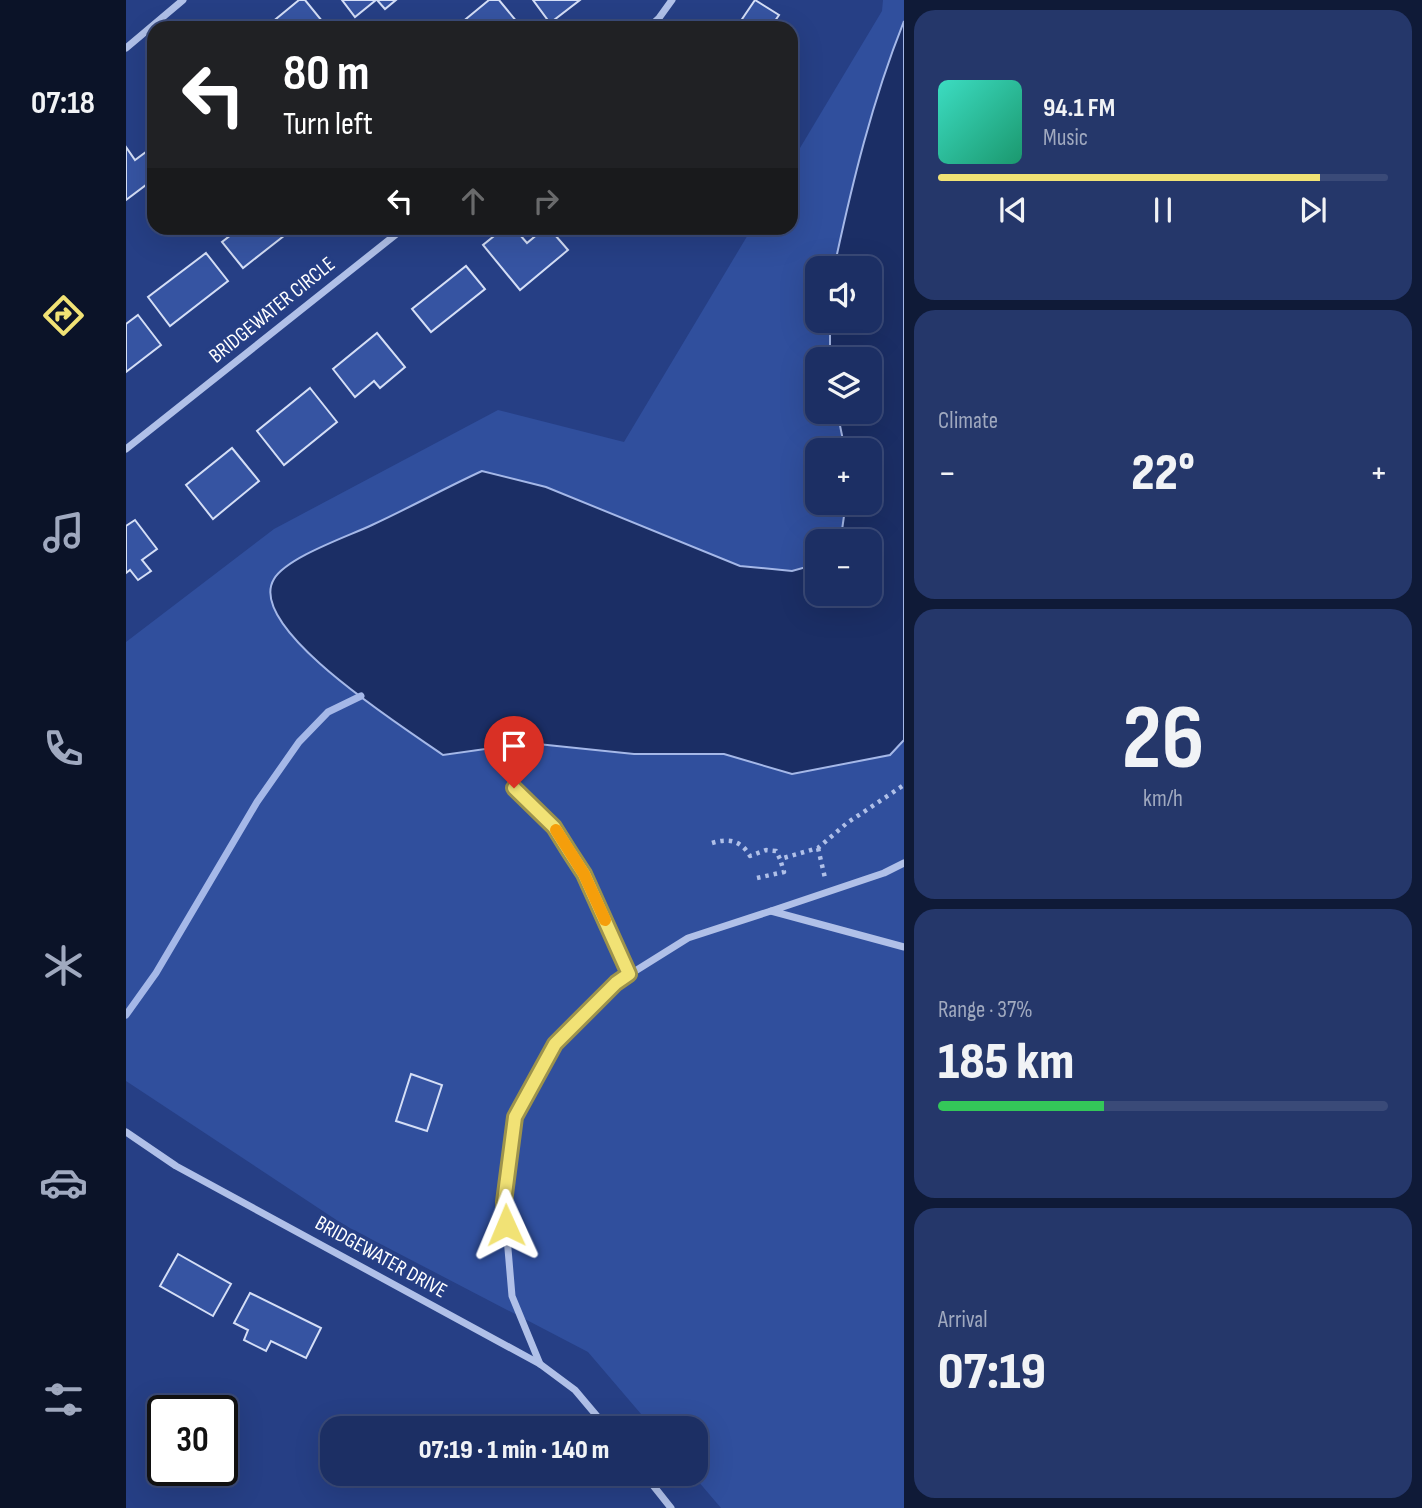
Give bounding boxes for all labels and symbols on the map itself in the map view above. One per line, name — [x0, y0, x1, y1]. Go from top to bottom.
street label: BRIDGEWATER CIRCLE — [204, 252, 340, 368]
pin — [484, 716, 544, 788]
position arrow — [469, 1188, 543, 1262]
street label: BRIDGEWATER DRIVE — [311, 1211, 451, 1303]
speed limit sign: 30 — [147, 1395, 238, 1486]

